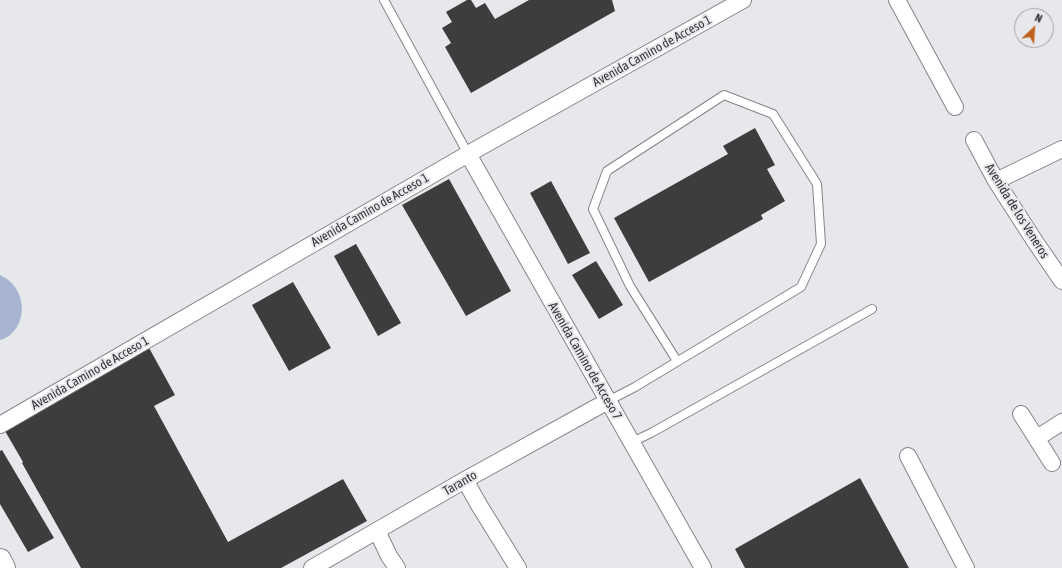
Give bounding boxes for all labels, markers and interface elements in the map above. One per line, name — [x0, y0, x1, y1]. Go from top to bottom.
north arrow — [1014, 8, 1054, 48]
text: N — [1033, 11, 1044, 25]
street label: Avenida Camino de Acceso 1 — [590, 12, 714, 90]
street label: Avenida de los Veneros — [981, 161, 1053, 261]
street label: Avenida Camino de Acceso 1 — [308, 170, 432, 250]
street label: Avenida Camino de Acceso 7 — [545, 299, 625, 423]
street label: Avenida Camino de Acceso 1 — [28, 333, 152, 413]
street label: Taranto — [440, 467, 480, 499]

